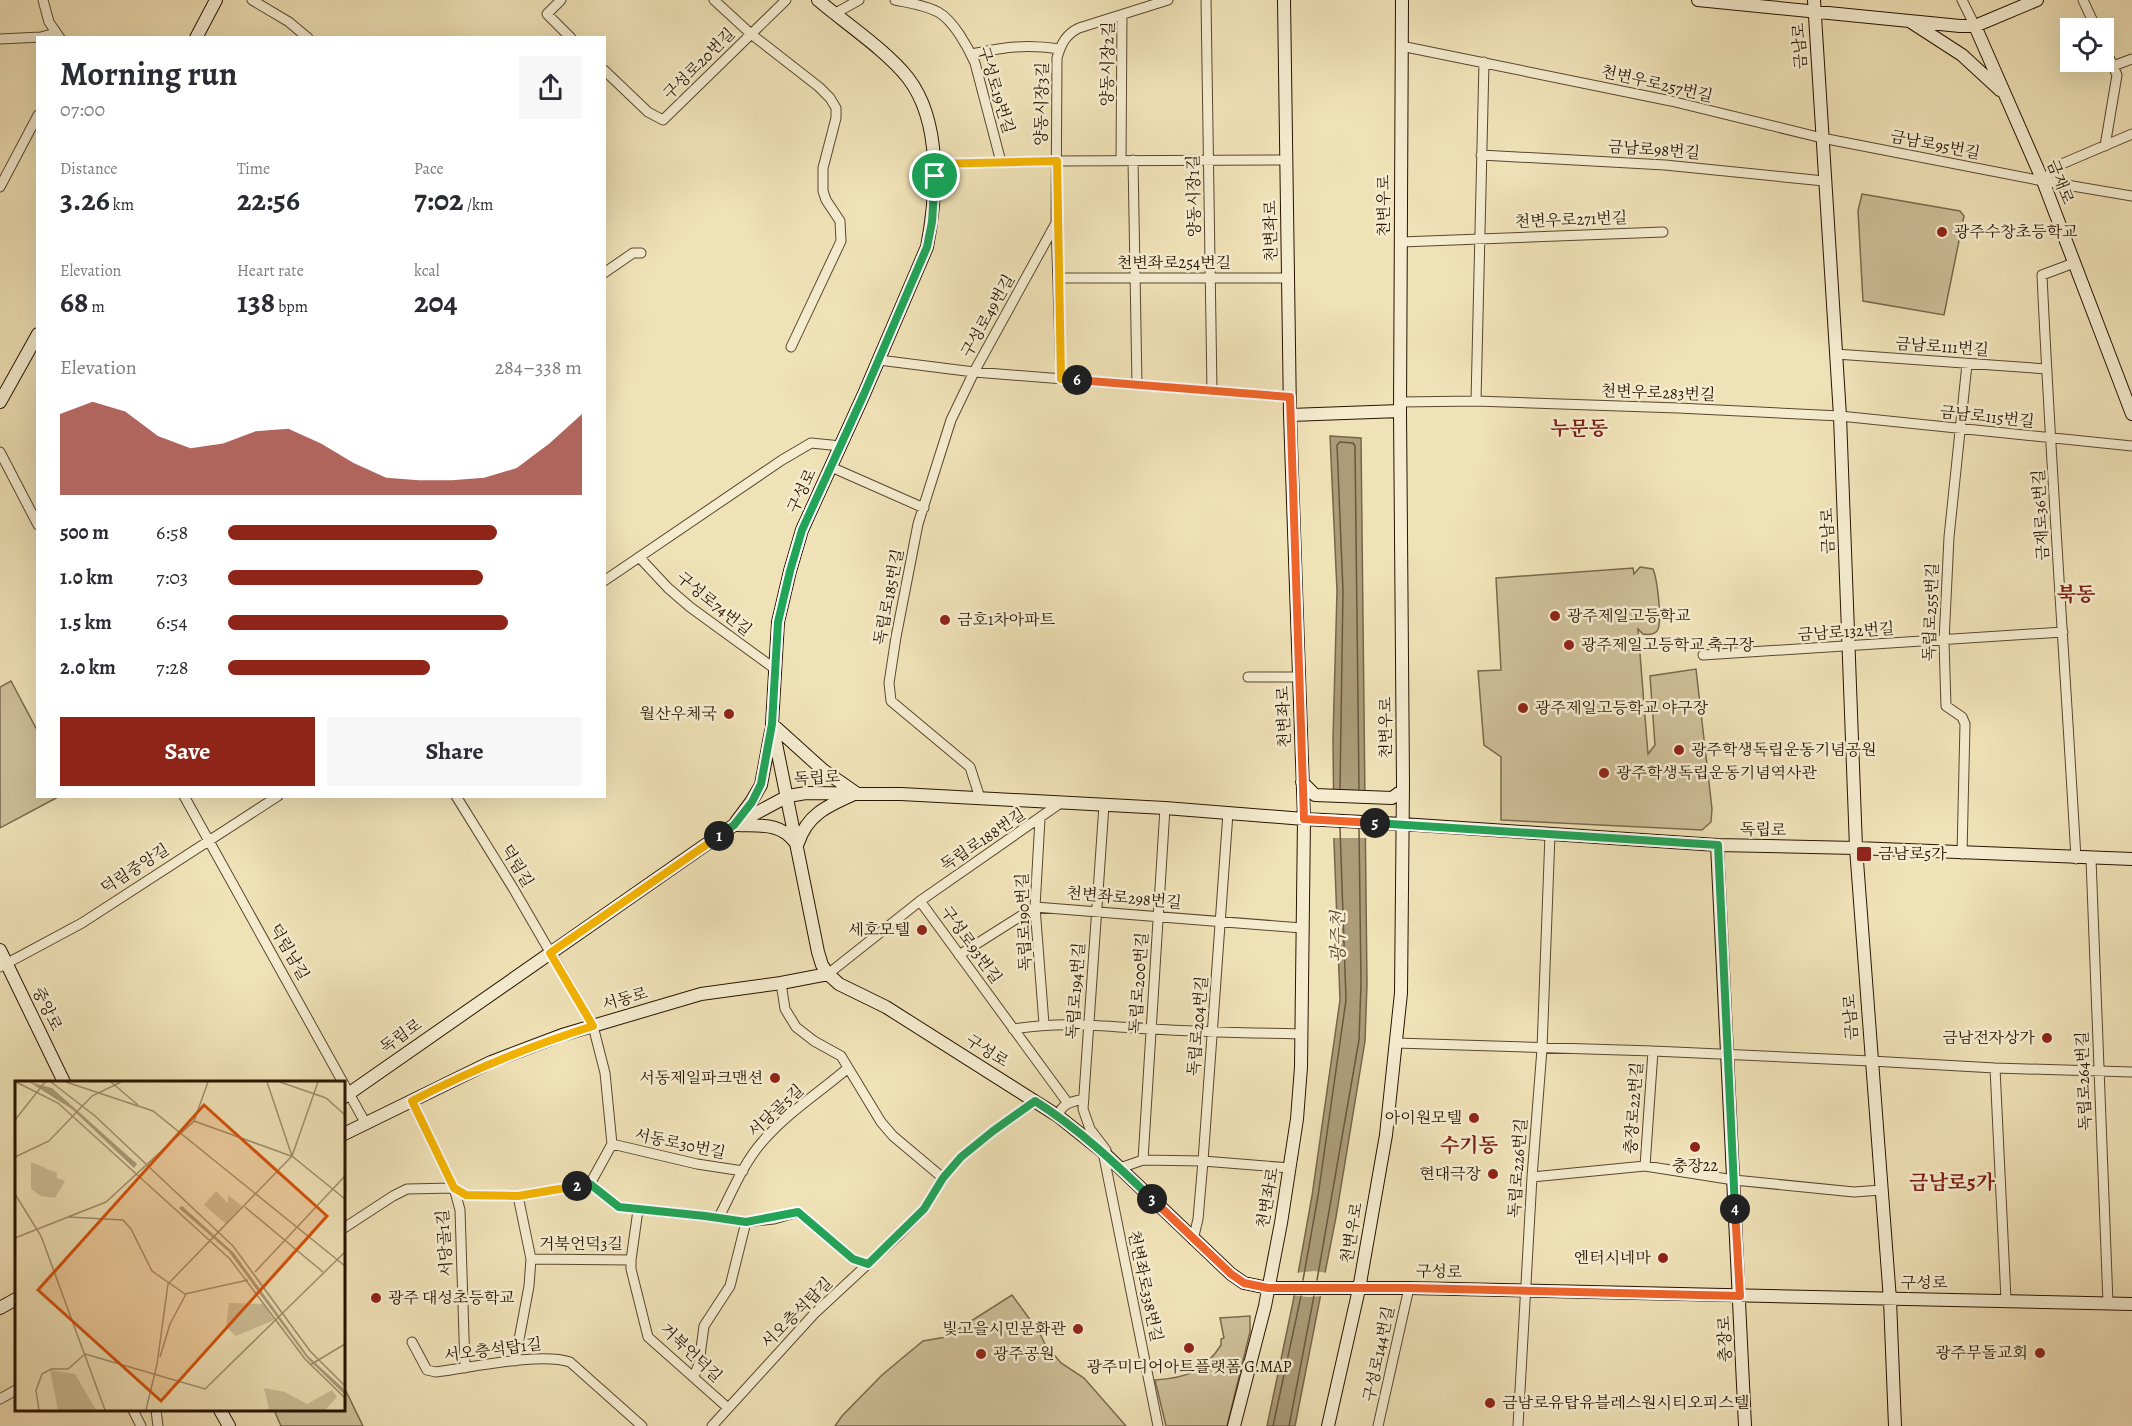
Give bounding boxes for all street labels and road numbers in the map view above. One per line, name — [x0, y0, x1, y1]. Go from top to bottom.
street label: 양동시장2길 — [1096, 21, 1120, 107]
street label: 금남로 — [1787, 22, 1813, 70]
street label: 구성로20번길 — [658, 23, 740, 105]
street label: 구성로19번길 — [972, 44, 1020, 136]
street label: 천변우로257번길 — [1599, 60, 1715, 108]
street label: 양동시장3길 — [1030, 62, 1054, 146]
street label: 금남로95번길 — [1888, 125, 1982, 165]
street label: 금남로98번길 — [1607, 136, 1701, 164]
street label: 양동시장1길 — [1182, 154, 1206, 238]
street label: 금재로 — [2041, 156, 2079, 208]
street label: 천변우로 — [1373, 175, 1395, 237]
street label: 천변좌로 — [1259, 199, 1283, 262]
street label: 천변우로271번길 — [1514, 207, 1628, 233]
street label: 천변좌로254번길 — [1117, 252, 1231, 274]
street label: 구성로49번길 — [956, 271, 1020, 361]
street label: 금남로111번길 — [1894, 333, 1990, 361]
street label: 천변우로283번길 — [1600, 380, 1716, 406]
street label: 금남로115번길 — [1939, 401, 2035, 433]
street label: 구성로 — [782, 465, 822, 517]
street label: 금재로36번길 — [2028, 469, 2054, 561]
street label: 금남로 — [1816, 507, 1840, 555]
street label: 독립로185번길 — [869, 547, 909, 647]
street label: 독립로255번길 — [1918, 562, 1944, 662]
street label: 구성로74번길 — [672, 567, 756, 641]
street label: 금남로132번길 — [1797, 618, 1895, 646]
street label: 천변좌로 — [1272, 685, 1296, 748]
street label: 천변우로 — [1375, 697, 1397, 759]
street label: 독립로 — [793, 766, 841, 790]
street label: 독립로188번길 — [936, 803, 1030, 877]
street label: 독립로 — [1740, 819, 1787, 841]
street label: 덕림중앙길 — [97, 839, 173, 899]
street label: 덕림길 — [496, 840, 538, 892]
street label: 독립로190번길 — [1011, 872, 1037, 972]
street label: 천변좌로298번길 — [1066, 882, 1182, 914]
street label: 구성로93번길 — [935, 902, 1007, 988]
street label: 덕림남길 — [264, 920, 314, 984]
street label: 독립로200번길 — [1124, 931, 1154, 1035]
street label: 독립로194번길 — [1062, 942, 1090, 1040]
street label: 독립로204번길 — [1183, 975, 1213, 1077]
street label: 서동로 — [600, 982, 651, 1016]
street label: 중앙로 — [27, 983, 67, 1035]
street label: 금남로 — [1838, 993, 1864, 1041]
street label: 독립로 — [376, 1013, 427, 1058]
street label: 구성로 — [962, 1029, 1013, 1073]
street label: 독립로264번길 — [2071, 1031, 2097, 1131]
street label: 충장로22번길 — [1620, 1061, 1648, 1155]
street label: 서당골5길 — [743, 1080, 809, 1142]
street label: 독립로226번길 — [1504, 1117, 1532, 1219]
street label: 서동로30번길 — [632, 1124, 728, 1164]
street label: 천변좌로 — [1252, 1165, 1284, 1230]
street label: 천변우로 — [1336, 1200, 1368, 1265]
street label: 서당골1길 — [432, 1209, 458, 1277]
street label: 천변좌로338번길 — [1122, 1228, 1168, 1344]
street label: 거북언덕3길 — [539, 1233, 623, 1255]
street label: 구성로 — [1416, 1261, 1463, 1283]
street label: 서오층석탑길 — [756, 1272, 838, 1354]
street label: 구성로 — [1901, 1272, 1948, 1294]
street label: 구성로144번길 — [1358, 1304, 1400, 1404]
street label: 충장로 — [1713, 1315, 1737, 1363]
street label: 거북언덕길 — [655, 1319, 727, 1387]
street label: 서오층석탑1길 — [443, 1333, 543, 1367]

